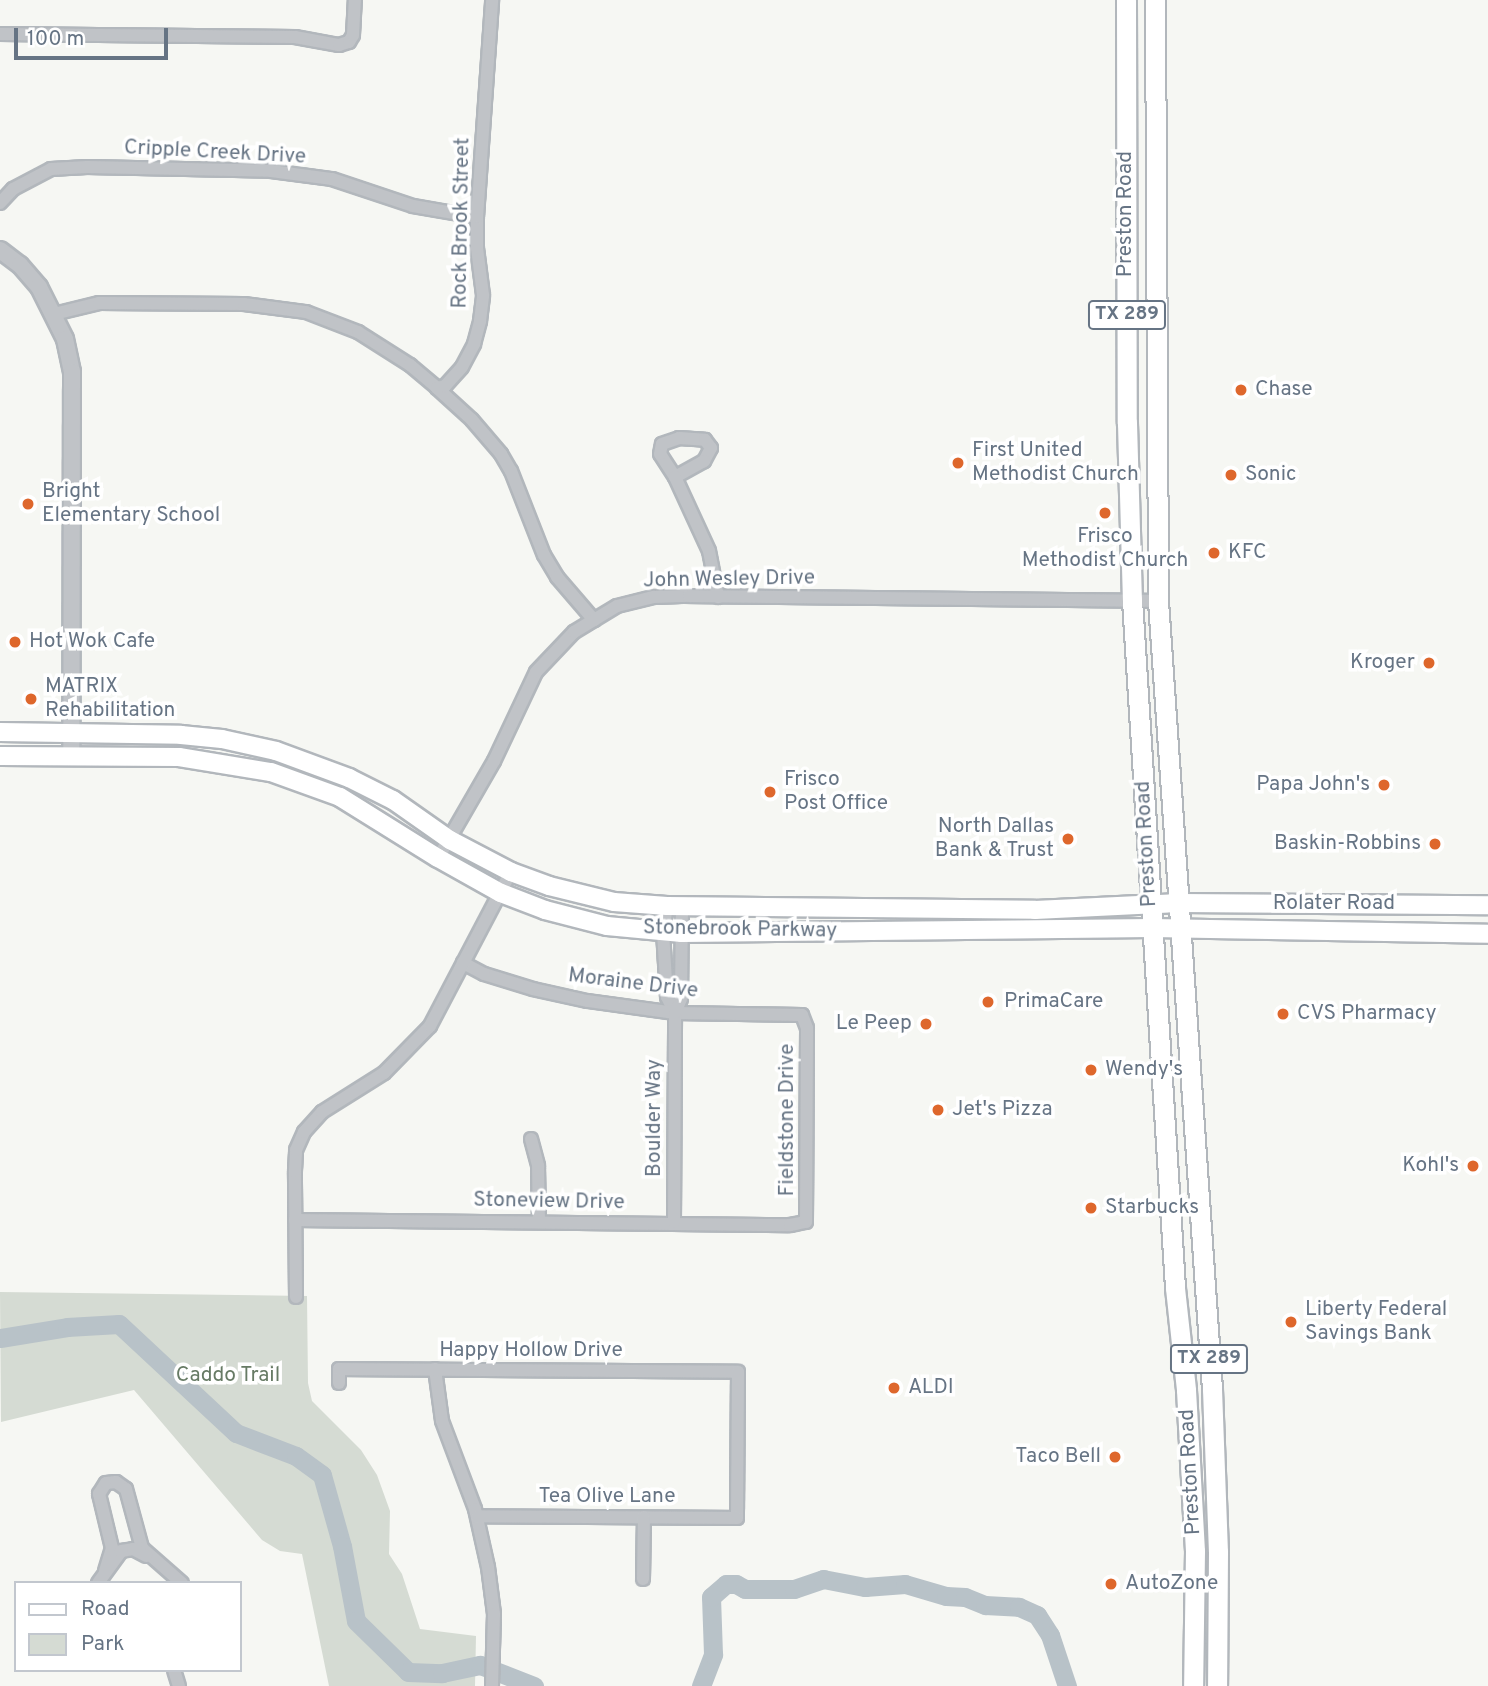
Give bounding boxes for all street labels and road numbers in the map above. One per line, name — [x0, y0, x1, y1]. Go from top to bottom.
street label: Cripple Creek Drive — [123, 136, 307, 170]
street label: Rock Brook Street — [448, 137, 476, 309]
street label: Preston Road — [1113, 151, 1139, 277]
road number: TX 289 — [1087, 300, 1167, 330]
street label: John Wesley Drive — [643, 566, 815, 594]
street label: Preston Road — [1131, 780, 1163, 908]
street label: Rolater Road — [1273, 891, 1395, 917]
street label: Stonebrook Parkway — [643, 916, 837, 944]
street label: Moraine Drive — [567, 964, 699, 1004]
street label: Fieldstone Drive — [775, 1044, 801, 1196]
street label: Boulder Way — [642, 1059, 668, 1177]
street label: Stoneview Drive — [473, 1188, 625, 1216]
street label: Happy Hollow Drive — [439, 1338, 623, 1364]
road number: TX 289 — [1169, 1344, 1249, 1374]
street label: Preston Road — [1175, 1408, 1207, 1536]
street label: Tea Olive Lane — [538, 1484, 676, 1510]

